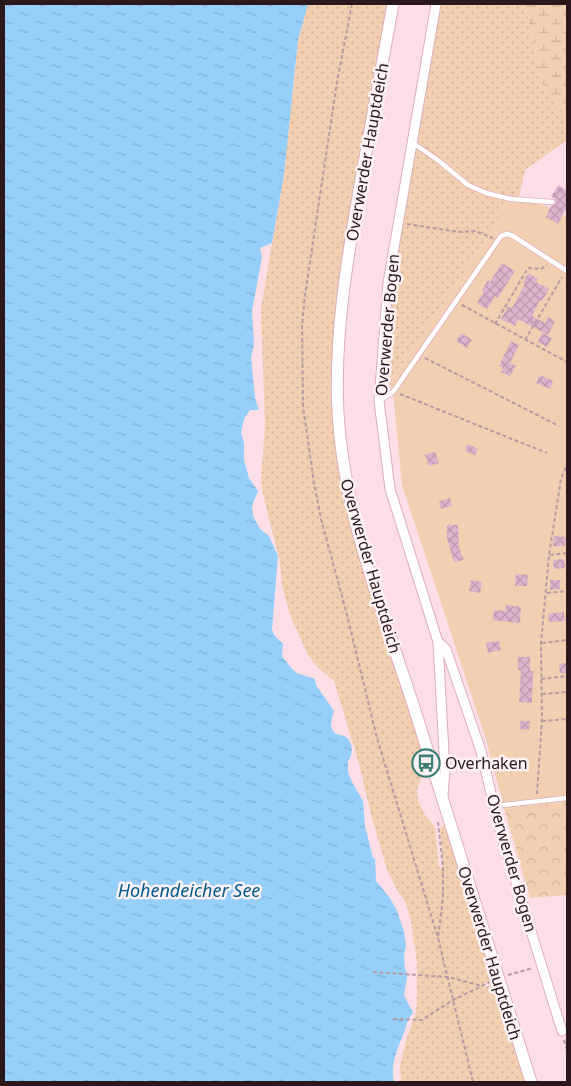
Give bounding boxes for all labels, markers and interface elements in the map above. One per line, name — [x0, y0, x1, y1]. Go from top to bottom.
street label: Overwerder Hauptdeich — [340, 61, 394, 243]
street label: Overwerder Bogen — [370, 253, 404, 397]
street label: Overwerder Hauptdeich — [336, 476, 406, 656]
bus stop icon: Overhaken — [411, 748, 441, 778]
place label: Overhaken — [445, 752, 528, 774]
street label: Overwerder Bogen — [482, 791, 542, 935]
street label: Overwerder Hauptdeich — [453, 863, 527, 1043]
water label: Hohendeicher See — [118, 878, 260, 902]

